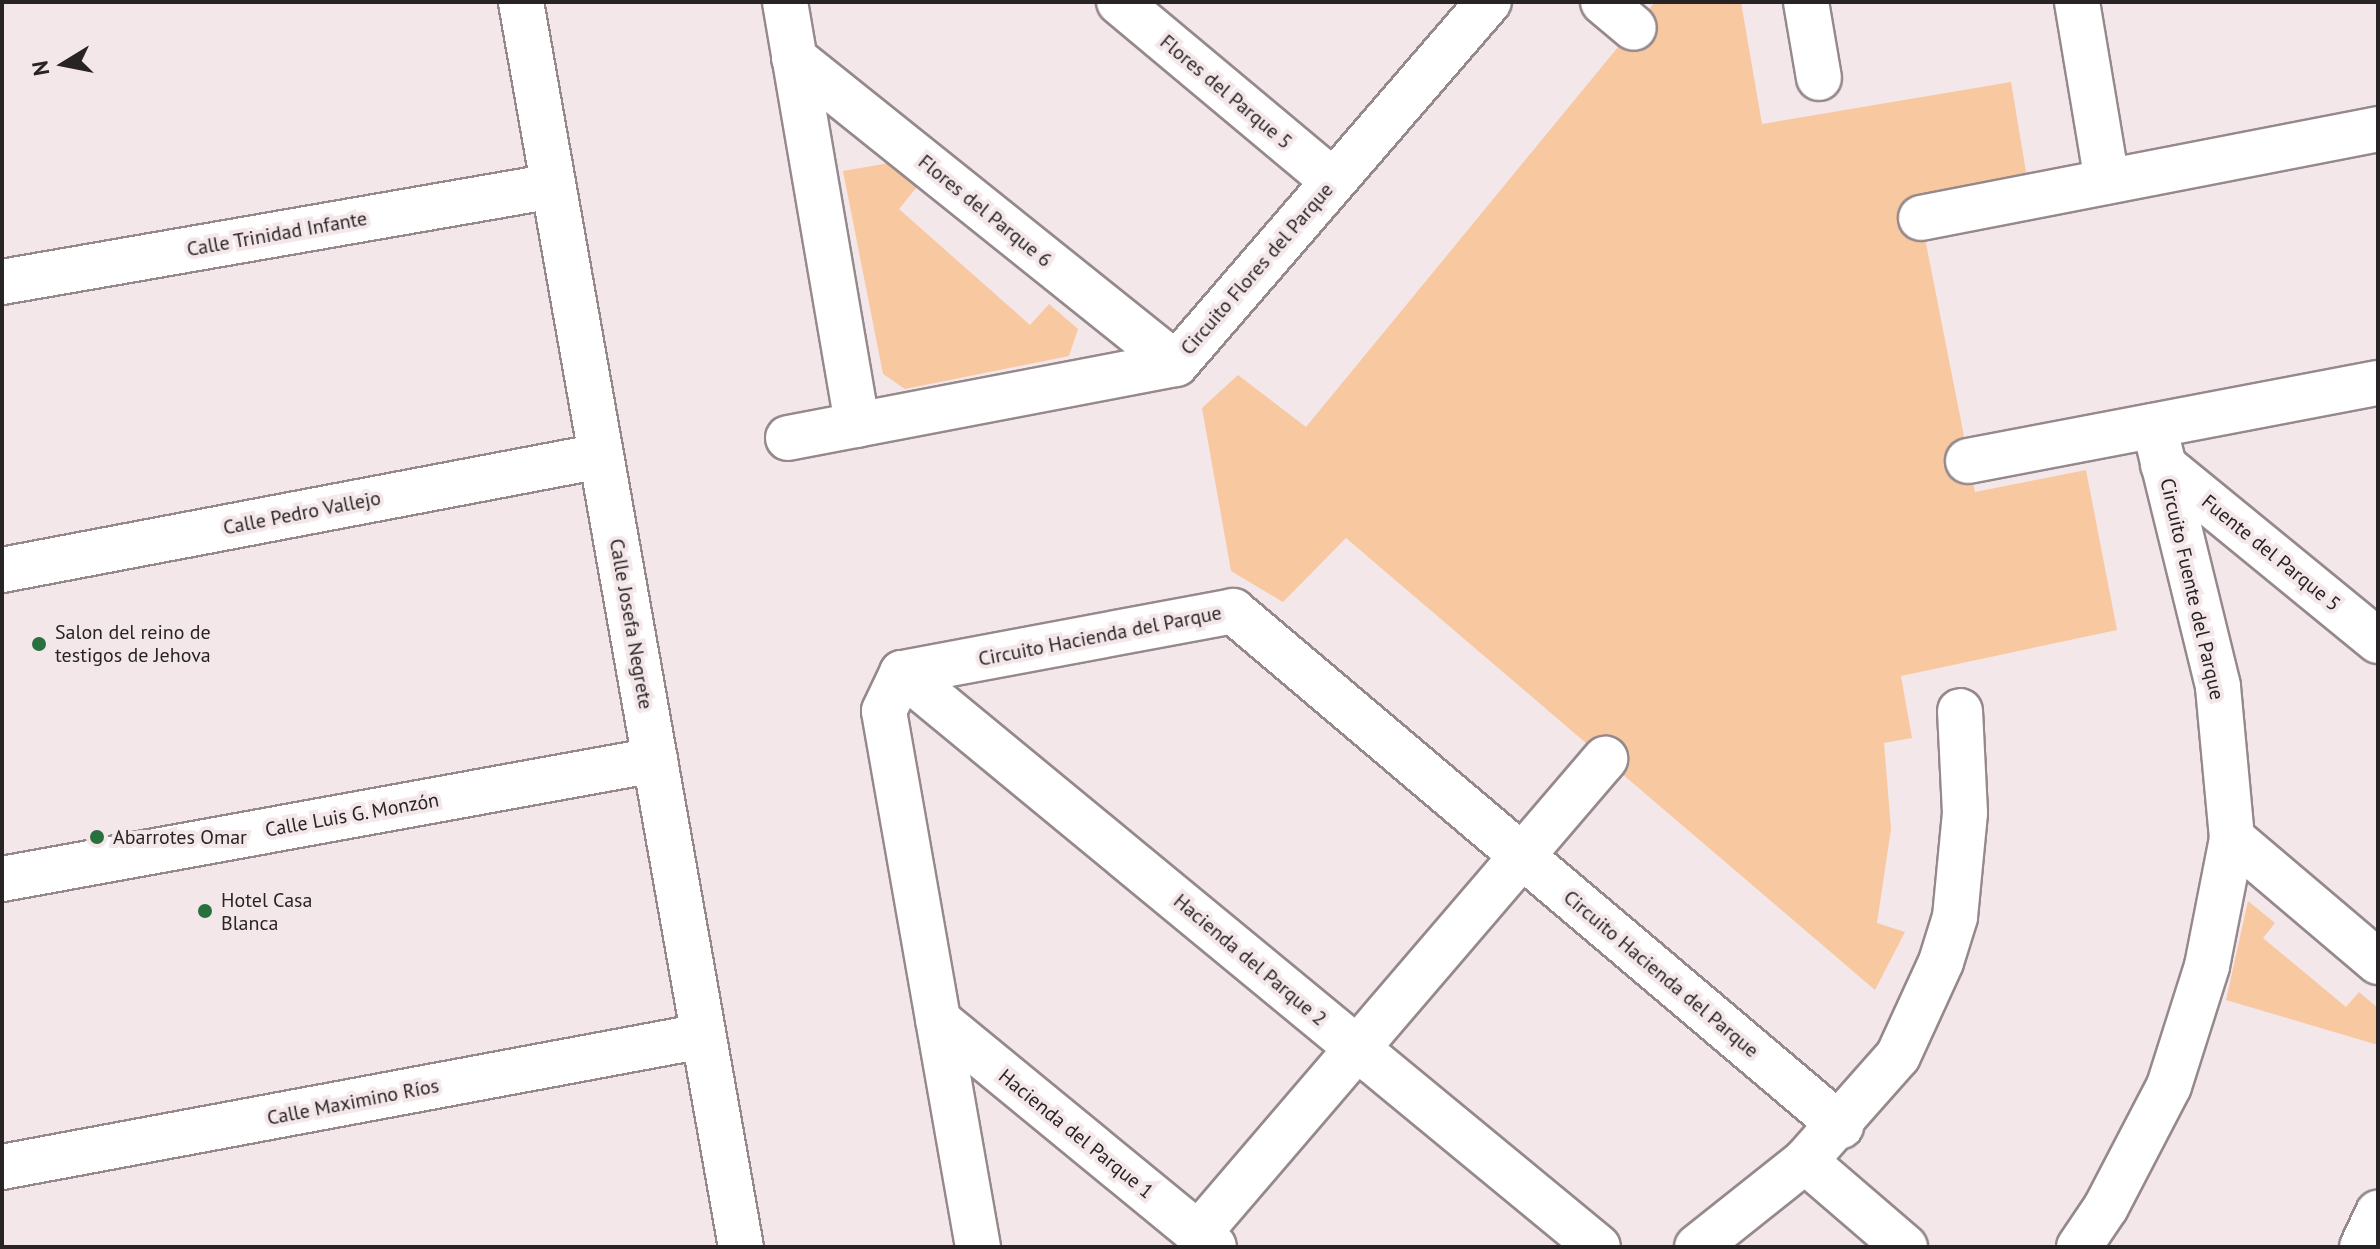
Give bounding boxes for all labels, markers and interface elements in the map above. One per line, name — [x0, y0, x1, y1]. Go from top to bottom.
north arrow — [24, 24, 104, 104]
street label: Flores del Parque 5 — [1155, 30, 1297, 154]
text: N — [25, 59, 55, 78]
street label: Flores del Parque 6 — [913, 150, 1057, 272]
street label: Circuito Flores del Parque — [1176, 178, 1338, 360]
street label: Calle Trinidad Infante — [185, 206, 369, 262]
street label: Circuito Fuente del Parque — [2155, 476, 2229, 702]
street label: Calle Pedro Vallejo — [221, 486, 383, 540]
street label: Fuente del Parque 5 — [2197, 490, 2345, 616]
street label: Calle Josefa Negrete — [604, 537, 658, 711]
street label: Circuito Hacienda del Parque — [976, 601, 1224, 671]
place label: Salon del reino de testigos de Jehova — [55, 620, 211, 667]
marker: Salon del reino de testigos de Jehova — [30, 635, 48, 653]
street label: Calle Luis G. Monzón — [262, 788, 442, 842]
place label: Abarrotes Omar — [113, 825, 247, 849]
marker: Abarrotes Omar — [88, 828, 106, 846]
street label: Circuito Hacienda del Parque — [1559, 885, 1763, 1063]
place label: Hotel Casa Blanca — [221, 888, 312, 935]
street label: Hacienda del Parque 2 — [1169, 889, 1331, 1031]
marker: Hotel Casa Blanca — [196, 902, 214, 920]
street label: Hacienda del Parque 1 — [994, 1064, 1158, 1204]
street label: Calle Maximino Ríos — [265, 1074, 441, 1130]

